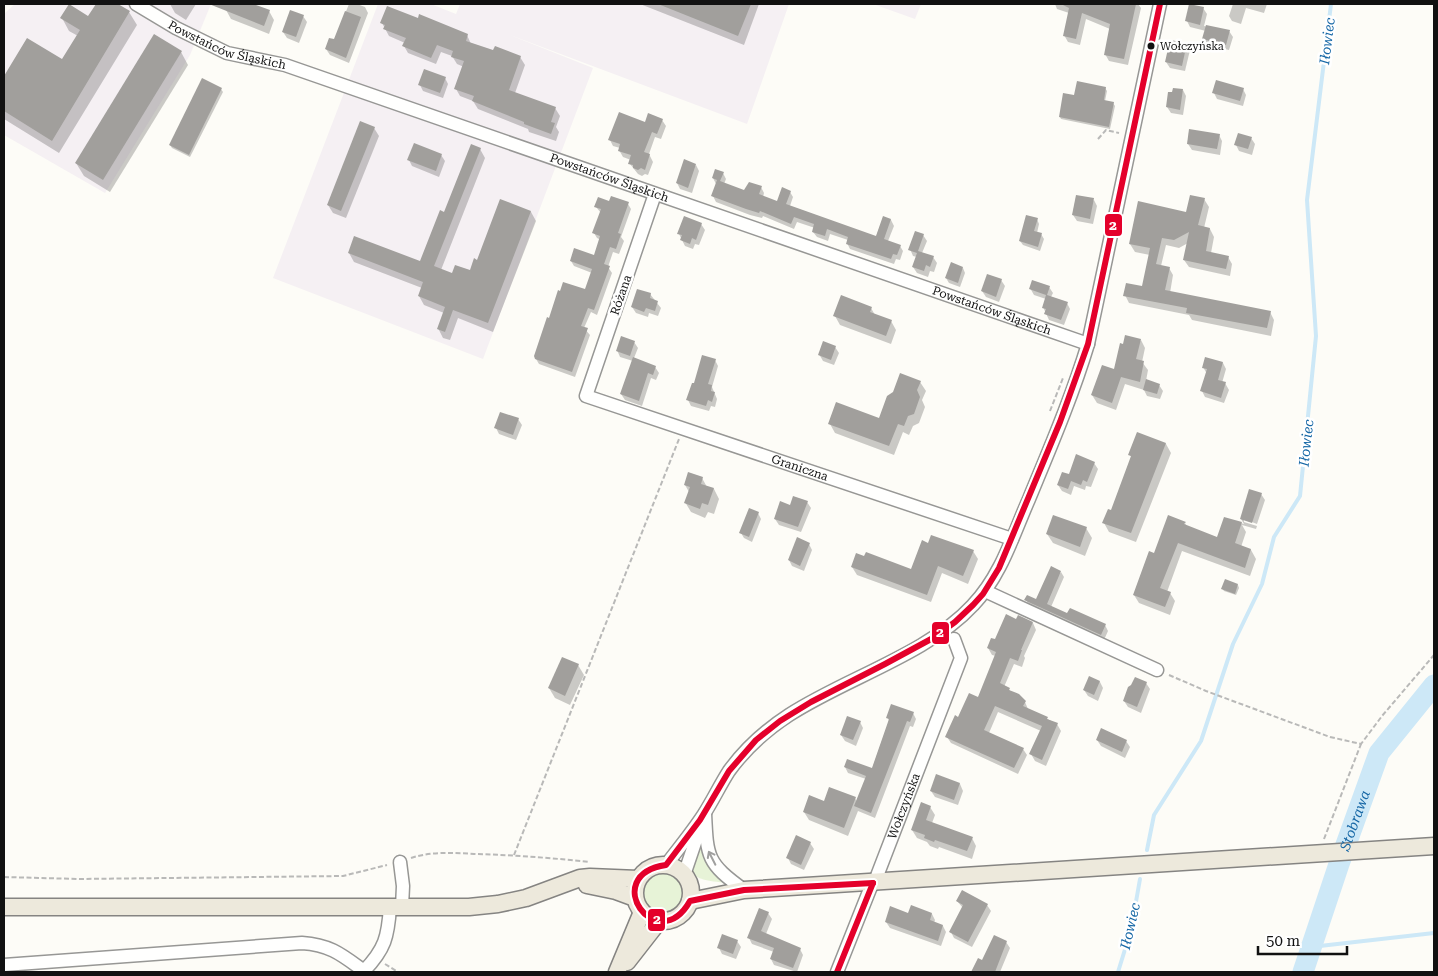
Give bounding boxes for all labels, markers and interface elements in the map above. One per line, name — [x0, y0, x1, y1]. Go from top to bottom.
water label: Iłowiec — [1316, 16, 1338, 66]
street label: Powstańców Śląskich — [165, 18, 287, 72]
place label: Wołczyńska — [1160, 40, 1224, 53]
marker: Wołczyńska — [1146, 41, 1156, 51]
street label: Powstańców Śląskich — [548, 151, 671, 205]
line badge: 2 — [1104, 213, 1123, 237]
text: 2 — [1109, 217, 1117, 233]
street label: Różana — [608, 272, 635, 317]
street label: Powstańców Śląskich — [931, 283, 1053, 338]
water label: Iłowiec — [1295, 418, 1317, 468]
street label: Graniczna — [770, 452, 830, 484]
line badge: 2 — [931, 621, 950, 645]
text: 2 — [936, 624, 944, 640]
street label: Wołczyńska — [885, 771, 923, 841]
water label: Stobrawa — [1336, 788, 1373, 854]
one-way arrow — [707, 851, 716, 866]
water label: Iłowiec — [1117, 900, 1143, 952]
line badge: 2 — [647, 908, 666, 932]
text: 2 — [653, 911, 661, 927]
scale bar — [1258, 924, 1347, 956]
text: 50 m — [1266, 932, 1301, 950]

